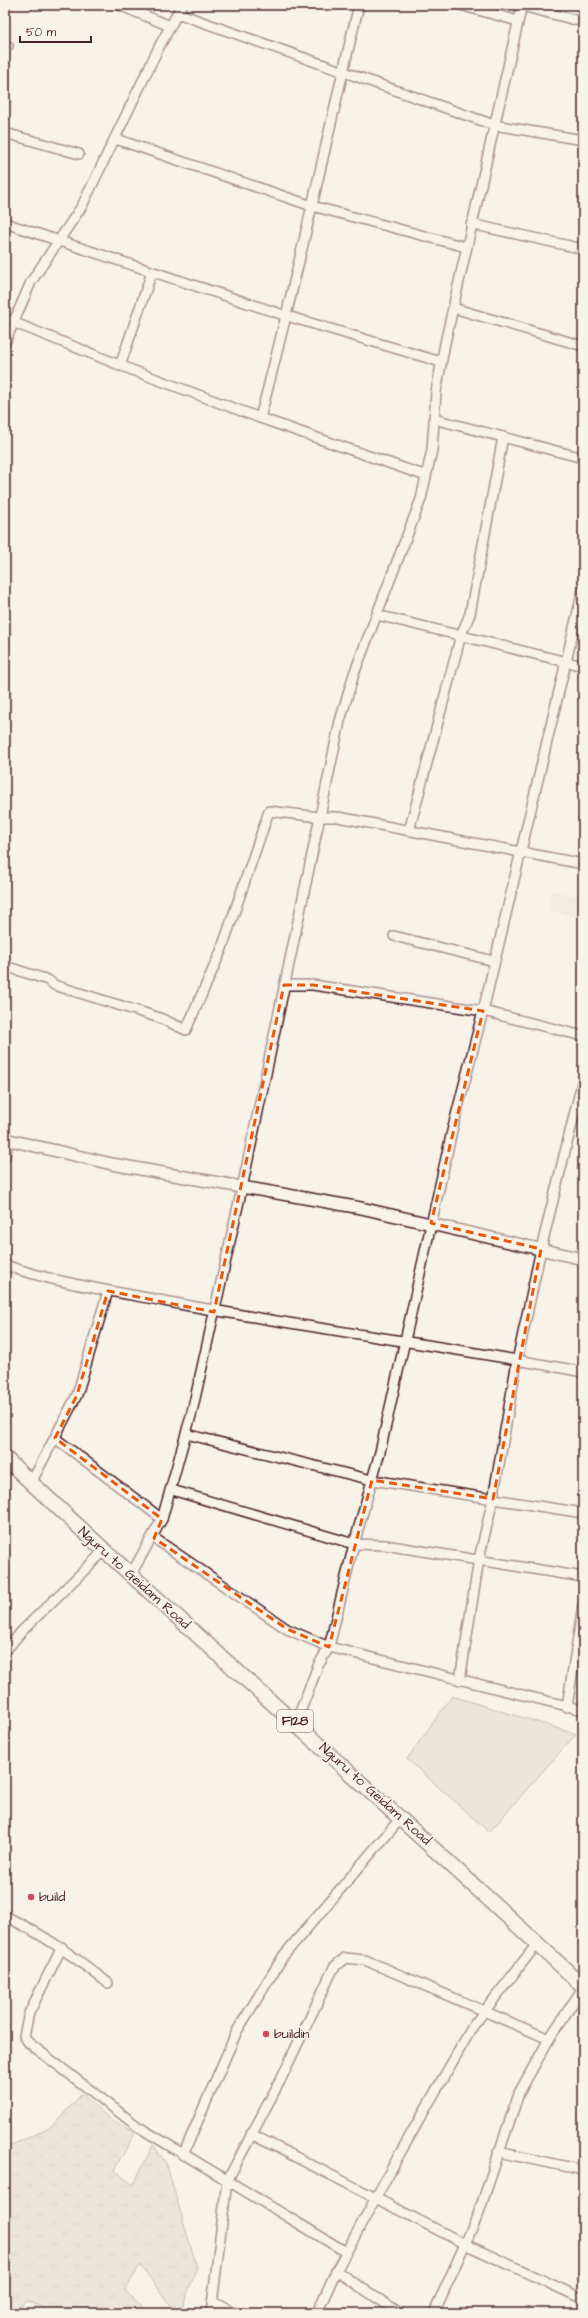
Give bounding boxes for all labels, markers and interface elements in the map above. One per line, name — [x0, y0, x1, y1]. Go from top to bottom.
scale bar — [20, 18, 91, 44]
text: 50 m — [26, 24, 57, 41]
street label: Nguru to Geidam Road — [73, 1522, 195, 1634]
road number: F128 — [277, 1710, 313, 1732]
street label: Nguru to Geidam Road — [314, 1738, 436, 1850]
place label: build — [39, 1887, 65, 1907]
marker: build — [26, 1892, 36, 1902]
place label: buildin — [274, 2024, 310, 2044]
marker: buildin — [261, 2029, 271, 2039]

